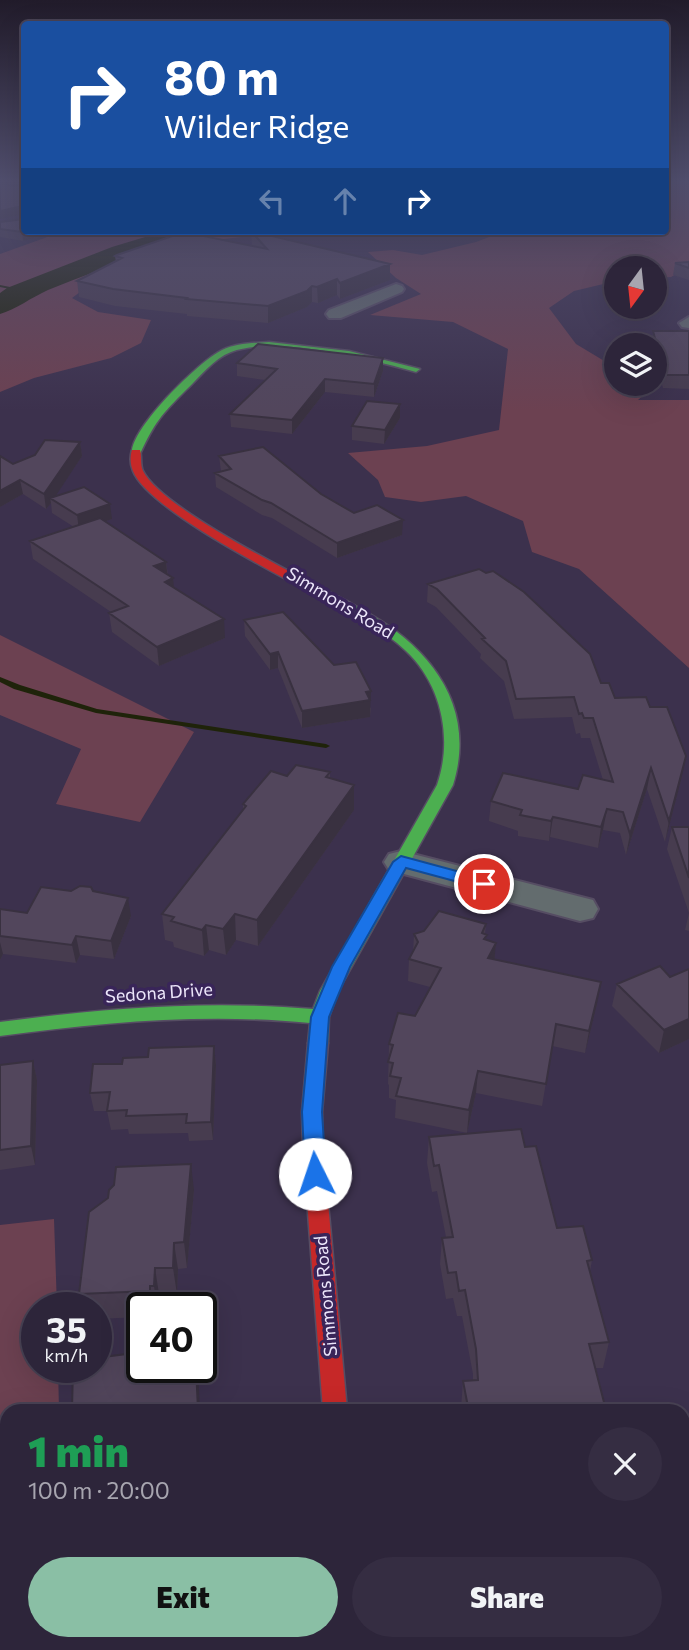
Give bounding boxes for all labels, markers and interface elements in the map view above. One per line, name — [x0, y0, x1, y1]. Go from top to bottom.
text: 80 m — [164, 45, 279, 105]
icon: right — [49, 49, 140, 140]
text: Wilder Ridge — [164, 105, 349, 145]
icon: left — [253, 182, 291, 220]
icon: ahead — [326, 182, 364, 220]
icon: right — [399, 182, 437, 220]
north arrow — [604, 256, 667, 318]
map controls — [604, 256, 667, 396]
button: layers — [604, 333, 667, 396]
street label: Simmons Road — [283, 561, 398, 643]
pin — [454, 854, 514, 914]
icon: arrive — [465, 865, 503, 903]
street label: Sedona Drive — [104, 977, 214, 1007]
position arrow — [278, 1137, 352, 1211]
street label: Simmons Road — [309, 1235, 341, 1357]
speed limit sign: 40 — [126, 1292, 217, 1383]
text: 35 — [46, 1307, 87, 1350]
text: km/h — [45, 1344, 88, 1366]
text: 1 min — [28, 1424, 129, 1476]
button: close — [588, 1427, 662, 1501]
text: 100 m · 20:00 — [28, 1476, 170, 1504]
button: Exit — [28, 1557, 338, 1637]
button: Share — [352, 1557, 662, 1637]

